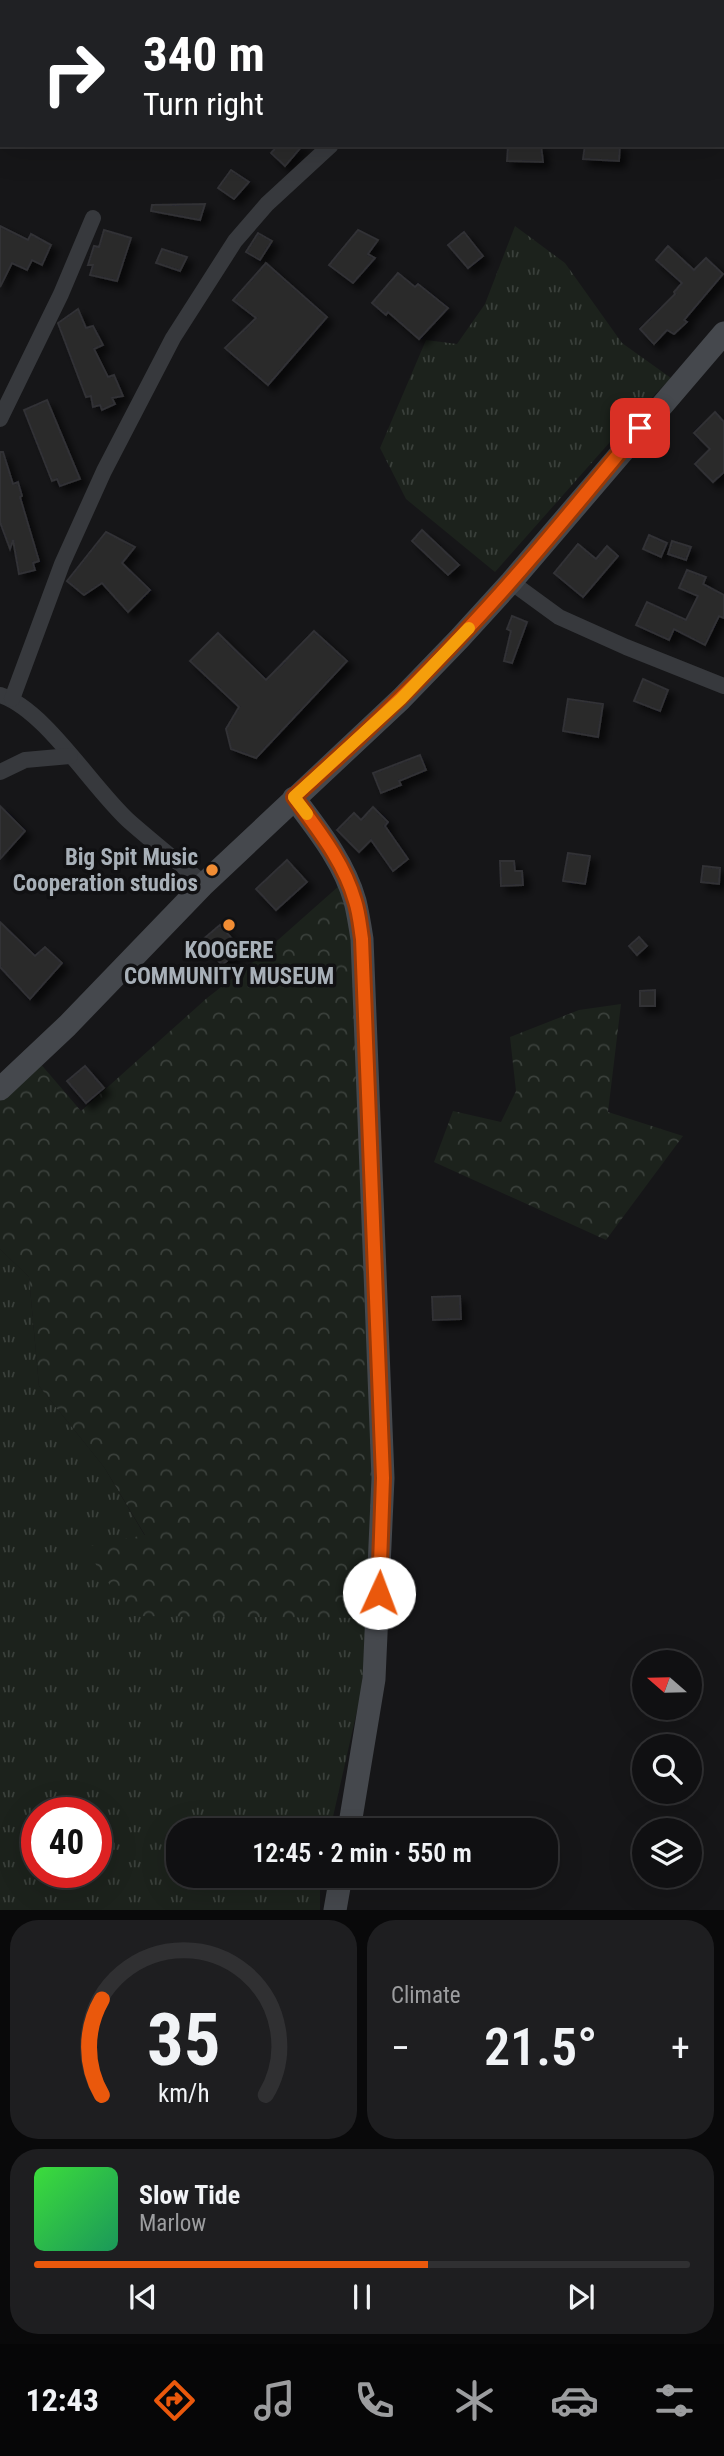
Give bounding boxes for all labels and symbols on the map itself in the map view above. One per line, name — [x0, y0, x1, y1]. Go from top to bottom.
pin — [610, 398, 670, 458]
place label: Big Spit Music Cooperation studios — [13, 844, 198, 897]
marker: Big Spit Music Cooperation studios — [204, 862, 220, 878]
marker: KOOGERE COMMUNITY MUSEUM — [221, 917, 237, 933]
place label: KOOGERE COMMUNITY MUSEUM — [124, 937, 334, 990]
position arrow — [342, 1556, 416, 1630]
north arrow — [632, 1650, 702, 1720]
speed limit sign: 40 — [21, 1797, 112, 1888]

